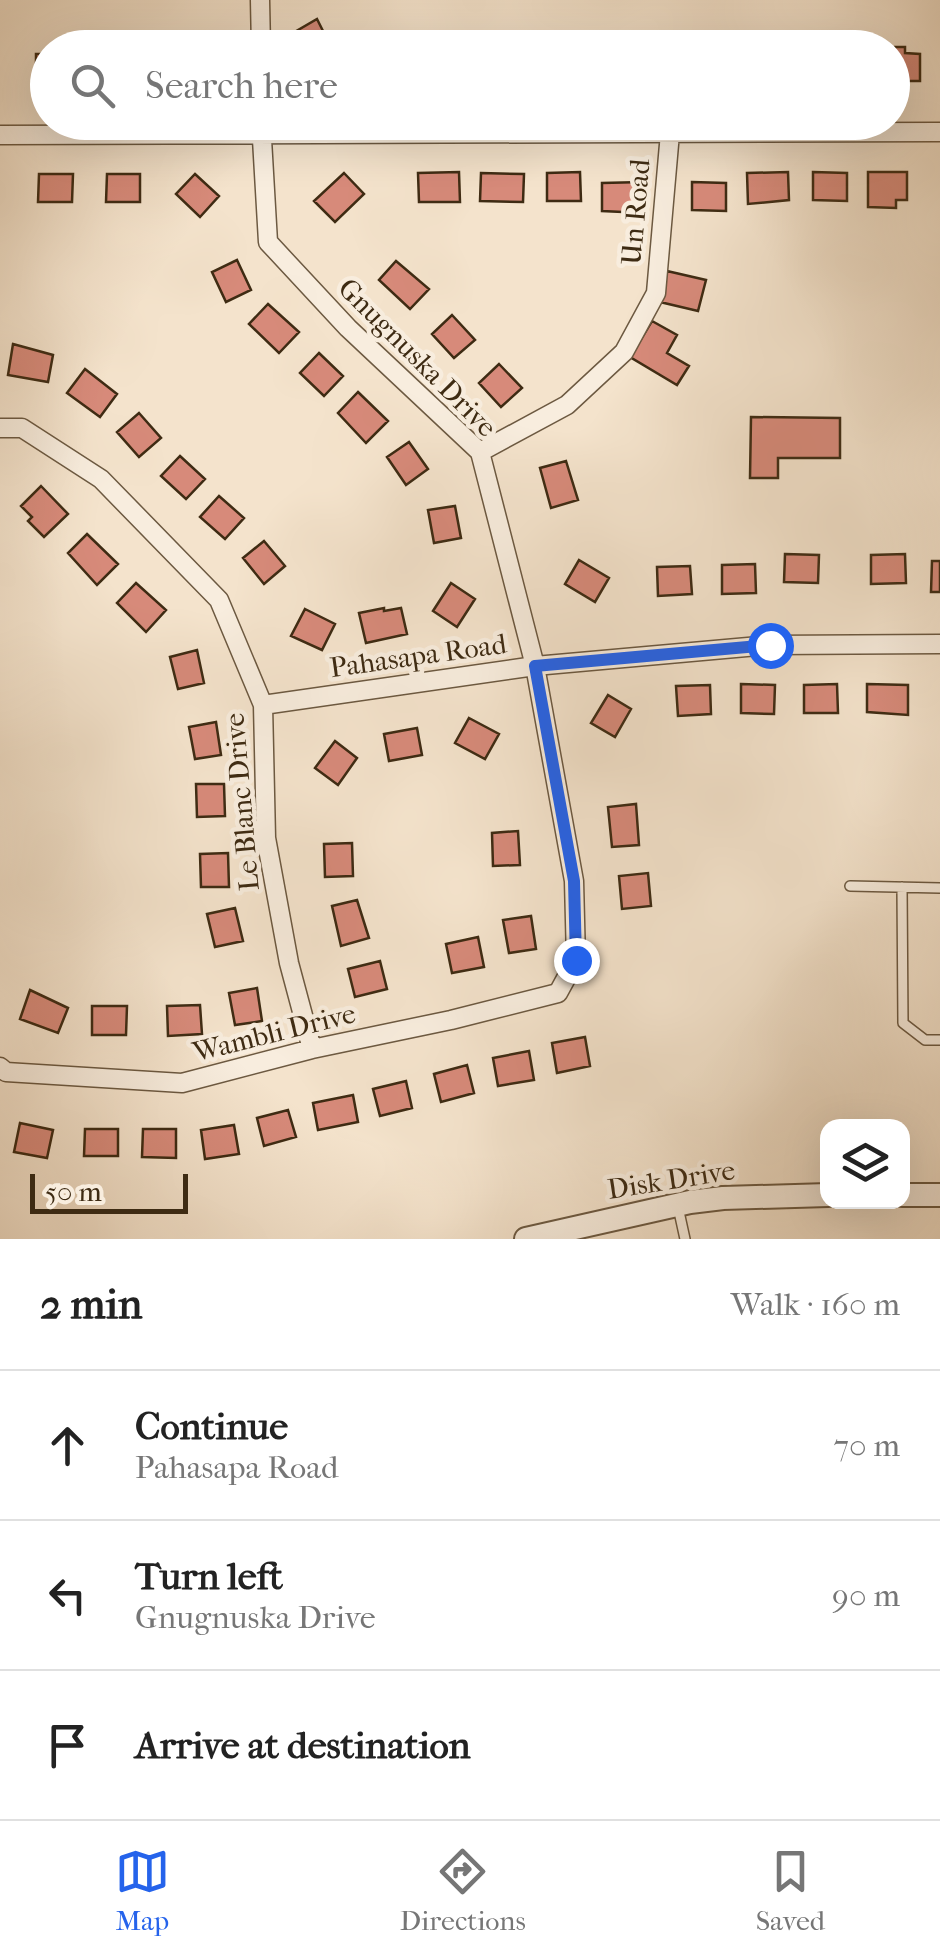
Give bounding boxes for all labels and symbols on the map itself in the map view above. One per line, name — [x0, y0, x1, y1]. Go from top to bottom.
street label: Un Road — [614, 157, 657, 266]
street label: Gnugnuska Drive — [332, 271, 504, 444]
route start — [748, 623, 794, 669]
street label: Pahasapa Road — [328, 627, 509, 684]
street label: Le Blanc Drive — [217, 711, 266, 892]
route end — [554, 938, 600, 984]
street label: Wambli Drive — [188, 996, 359, 1069]
street label: Disk Drive — [605, 1153, 737, 1206]
scale bar — [30, 1169, 188, 1214]

